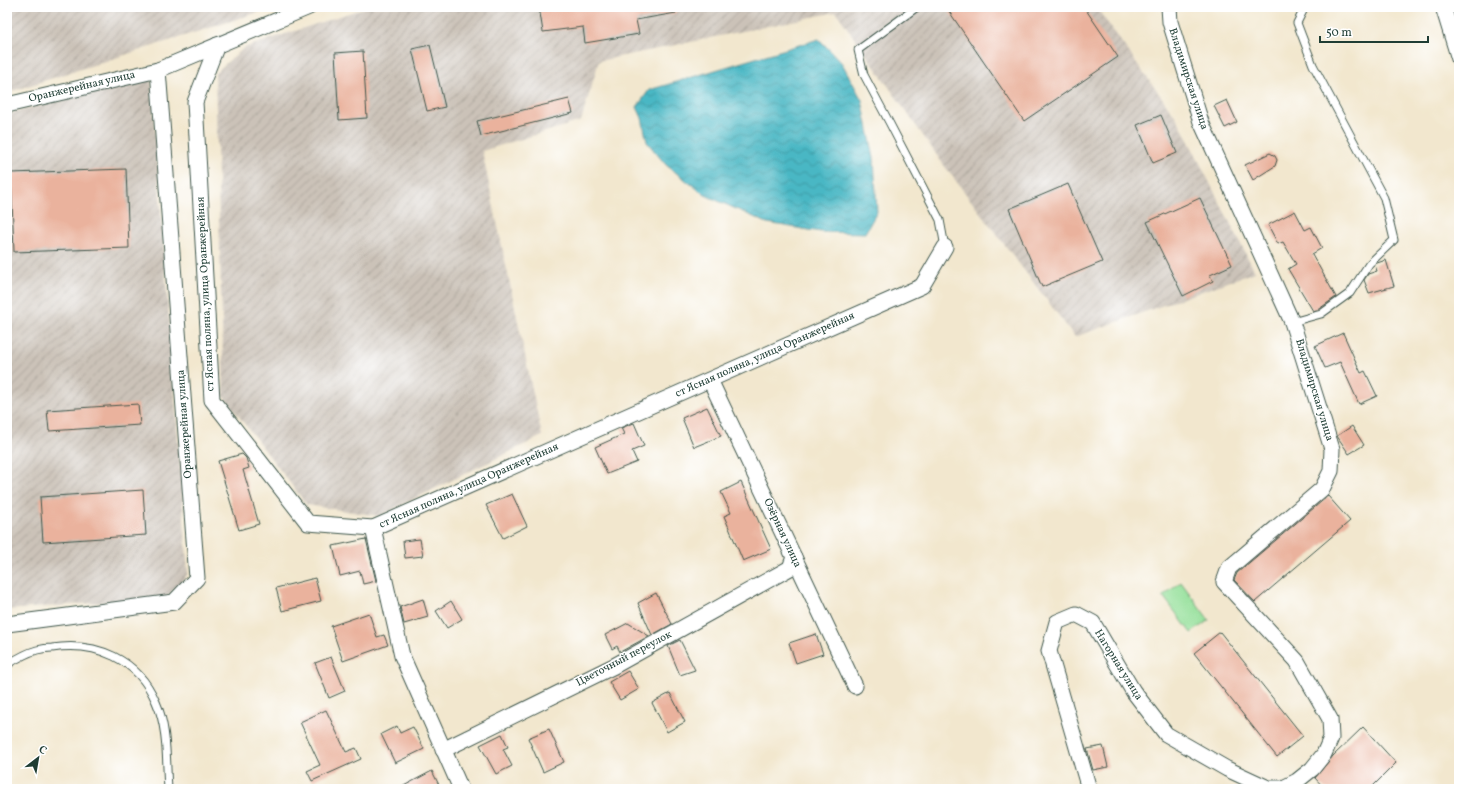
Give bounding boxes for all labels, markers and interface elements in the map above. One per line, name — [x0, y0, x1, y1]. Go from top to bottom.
scale bar — [1320, 18, 1428, 44]
text: 50 m — [1326, 25, 1352, 41]
street label: Владимирская улица — [1164, 26, 1212, 132]
street label: Оранжерейная улица — [27, 67, 137, 107]
street label: ст Ясная поляна, улица Оранжерейная — [193, 196, 219, 392]
street label: ст Ясная поляна, улица Оранжерейная — [673, 308, 857, 401]
street label: Владимирская улица — [1291, 337, 1337, 444]
street label: Оранжерейная улица — [174, 369, 196, 479]
street label: ст Ясная поляна, улица Оранжерейная — [377, 439, 561, 532]
street label: Озёрная улица — [759, 496, 805, 570]
street label: Цветочный переулок — [573, 627, 675, 691]
street label: Нагорная улица — [1090, 627, 1146, 704]
north arrow — [18, 738, 58, 778]
text: С — [35, 742, 49, 759]

